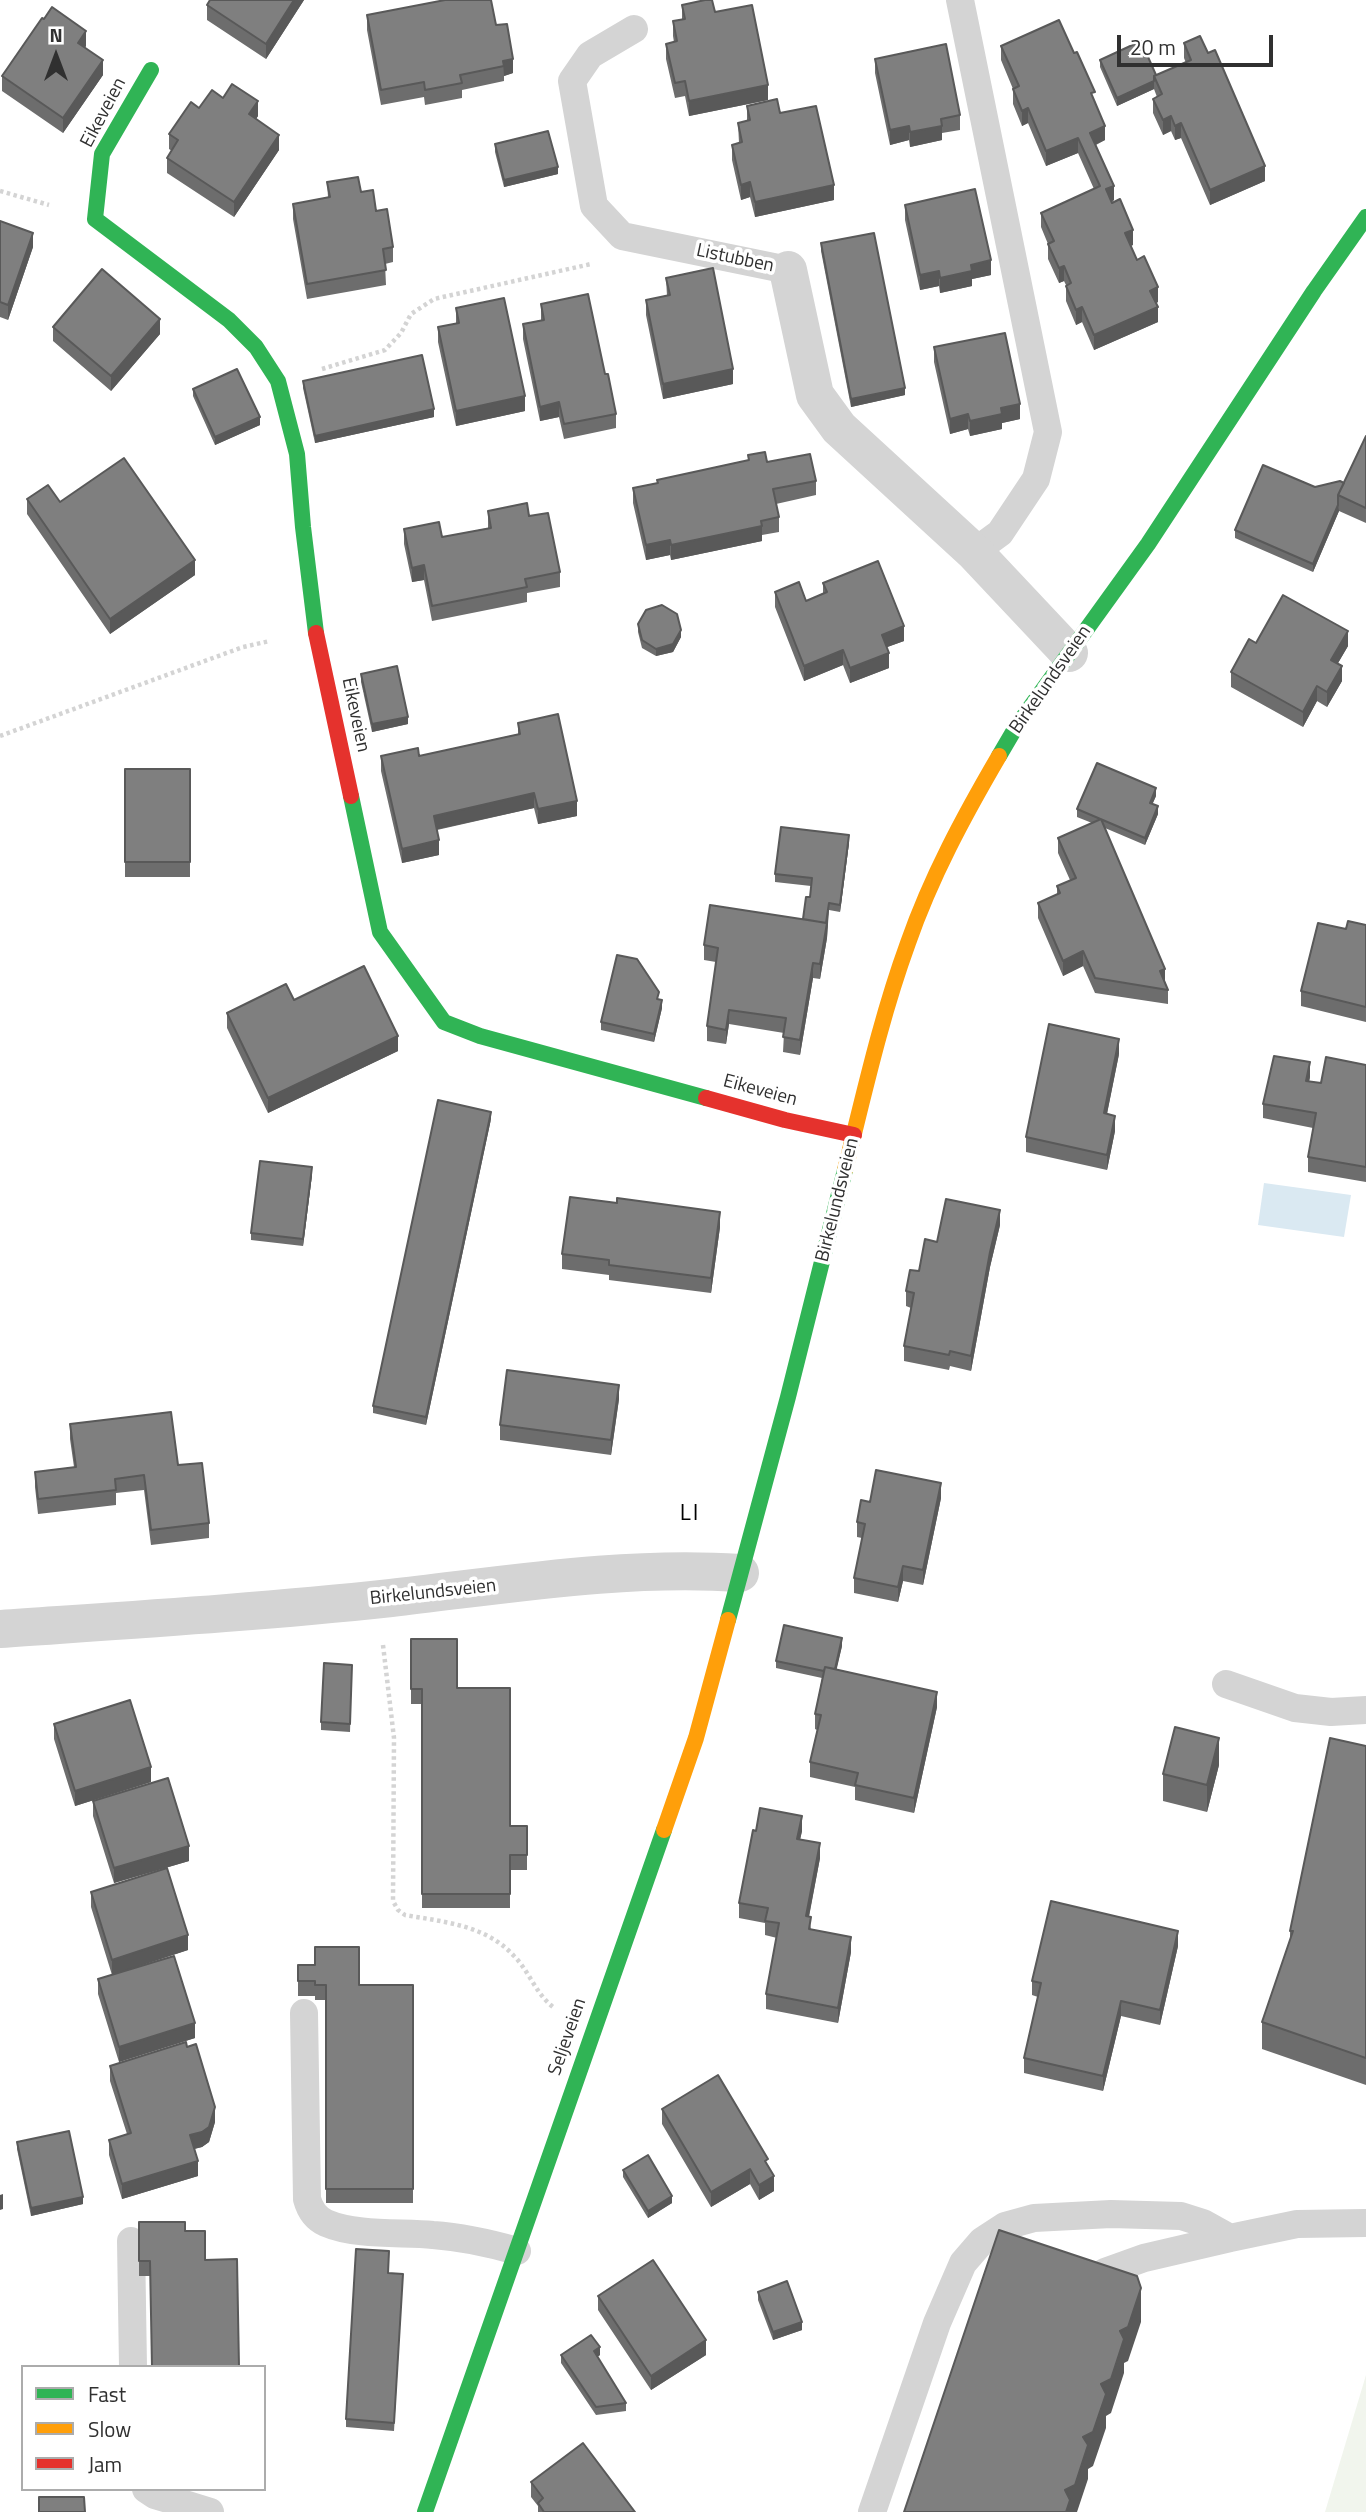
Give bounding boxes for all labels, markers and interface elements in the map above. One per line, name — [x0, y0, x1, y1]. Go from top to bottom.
text: N — [49, 20, 63, 49]
north arrow — [21, 21, 91, 91]
scale bar — [1121, 21, 1277, 65]
text: 20 m — [1130, 31, 1176, 63]
street label: Eikeveien — [76, 74, 132, 152]
street label: Listubben — [694, 240, 776, 278]
street label: Birkelundsveien — [1005, 622, 1097, 738]
street label: Eikeveien — [336, 676, 374, 754]
street label: Eikeveien — [721, 1070, 799, 1112]
street label: Birkelundsveien — [812, 1136, 864, 1264]
district label: LI — [680, 1500, 700, 1528]
street label: Birkelundsveien — [369, 1575, 497, 1611]
street label: Seljeveien — [544, 1995, 592, 2079]
legend — [21, 2365, 266, 2491]
text: Fast — [88, 2378, 126, 2410]
text: Slow — [88, 2413, 131, 2445]
text: Jam — [88, 2448, 122, 2480]

